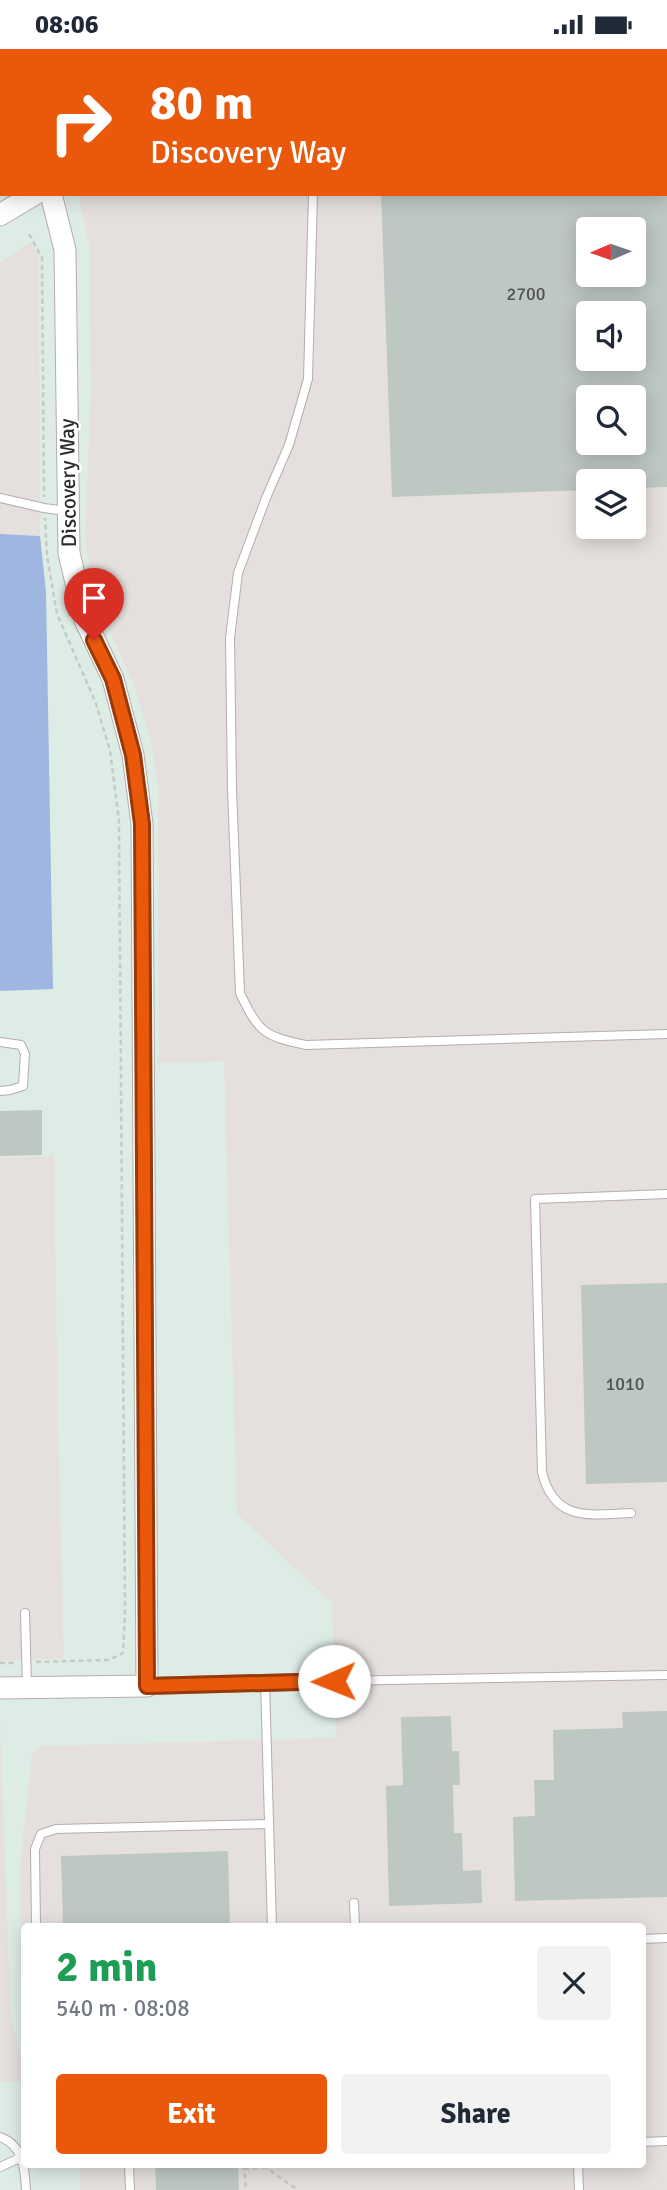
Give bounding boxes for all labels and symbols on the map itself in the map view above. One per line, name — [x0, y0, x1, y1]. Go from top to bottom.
north arrow — [576, 217, 646, 287]
house number: 2700 — [507, 283, 545, 305]
street label: Discovery Way — [54, 418, 82, 548]
pin — [64, 568, 124, 640]
house number: 1010 — [606, 1373, 644, 1395]
position arrow — [297, 1644, 371, 1718]

